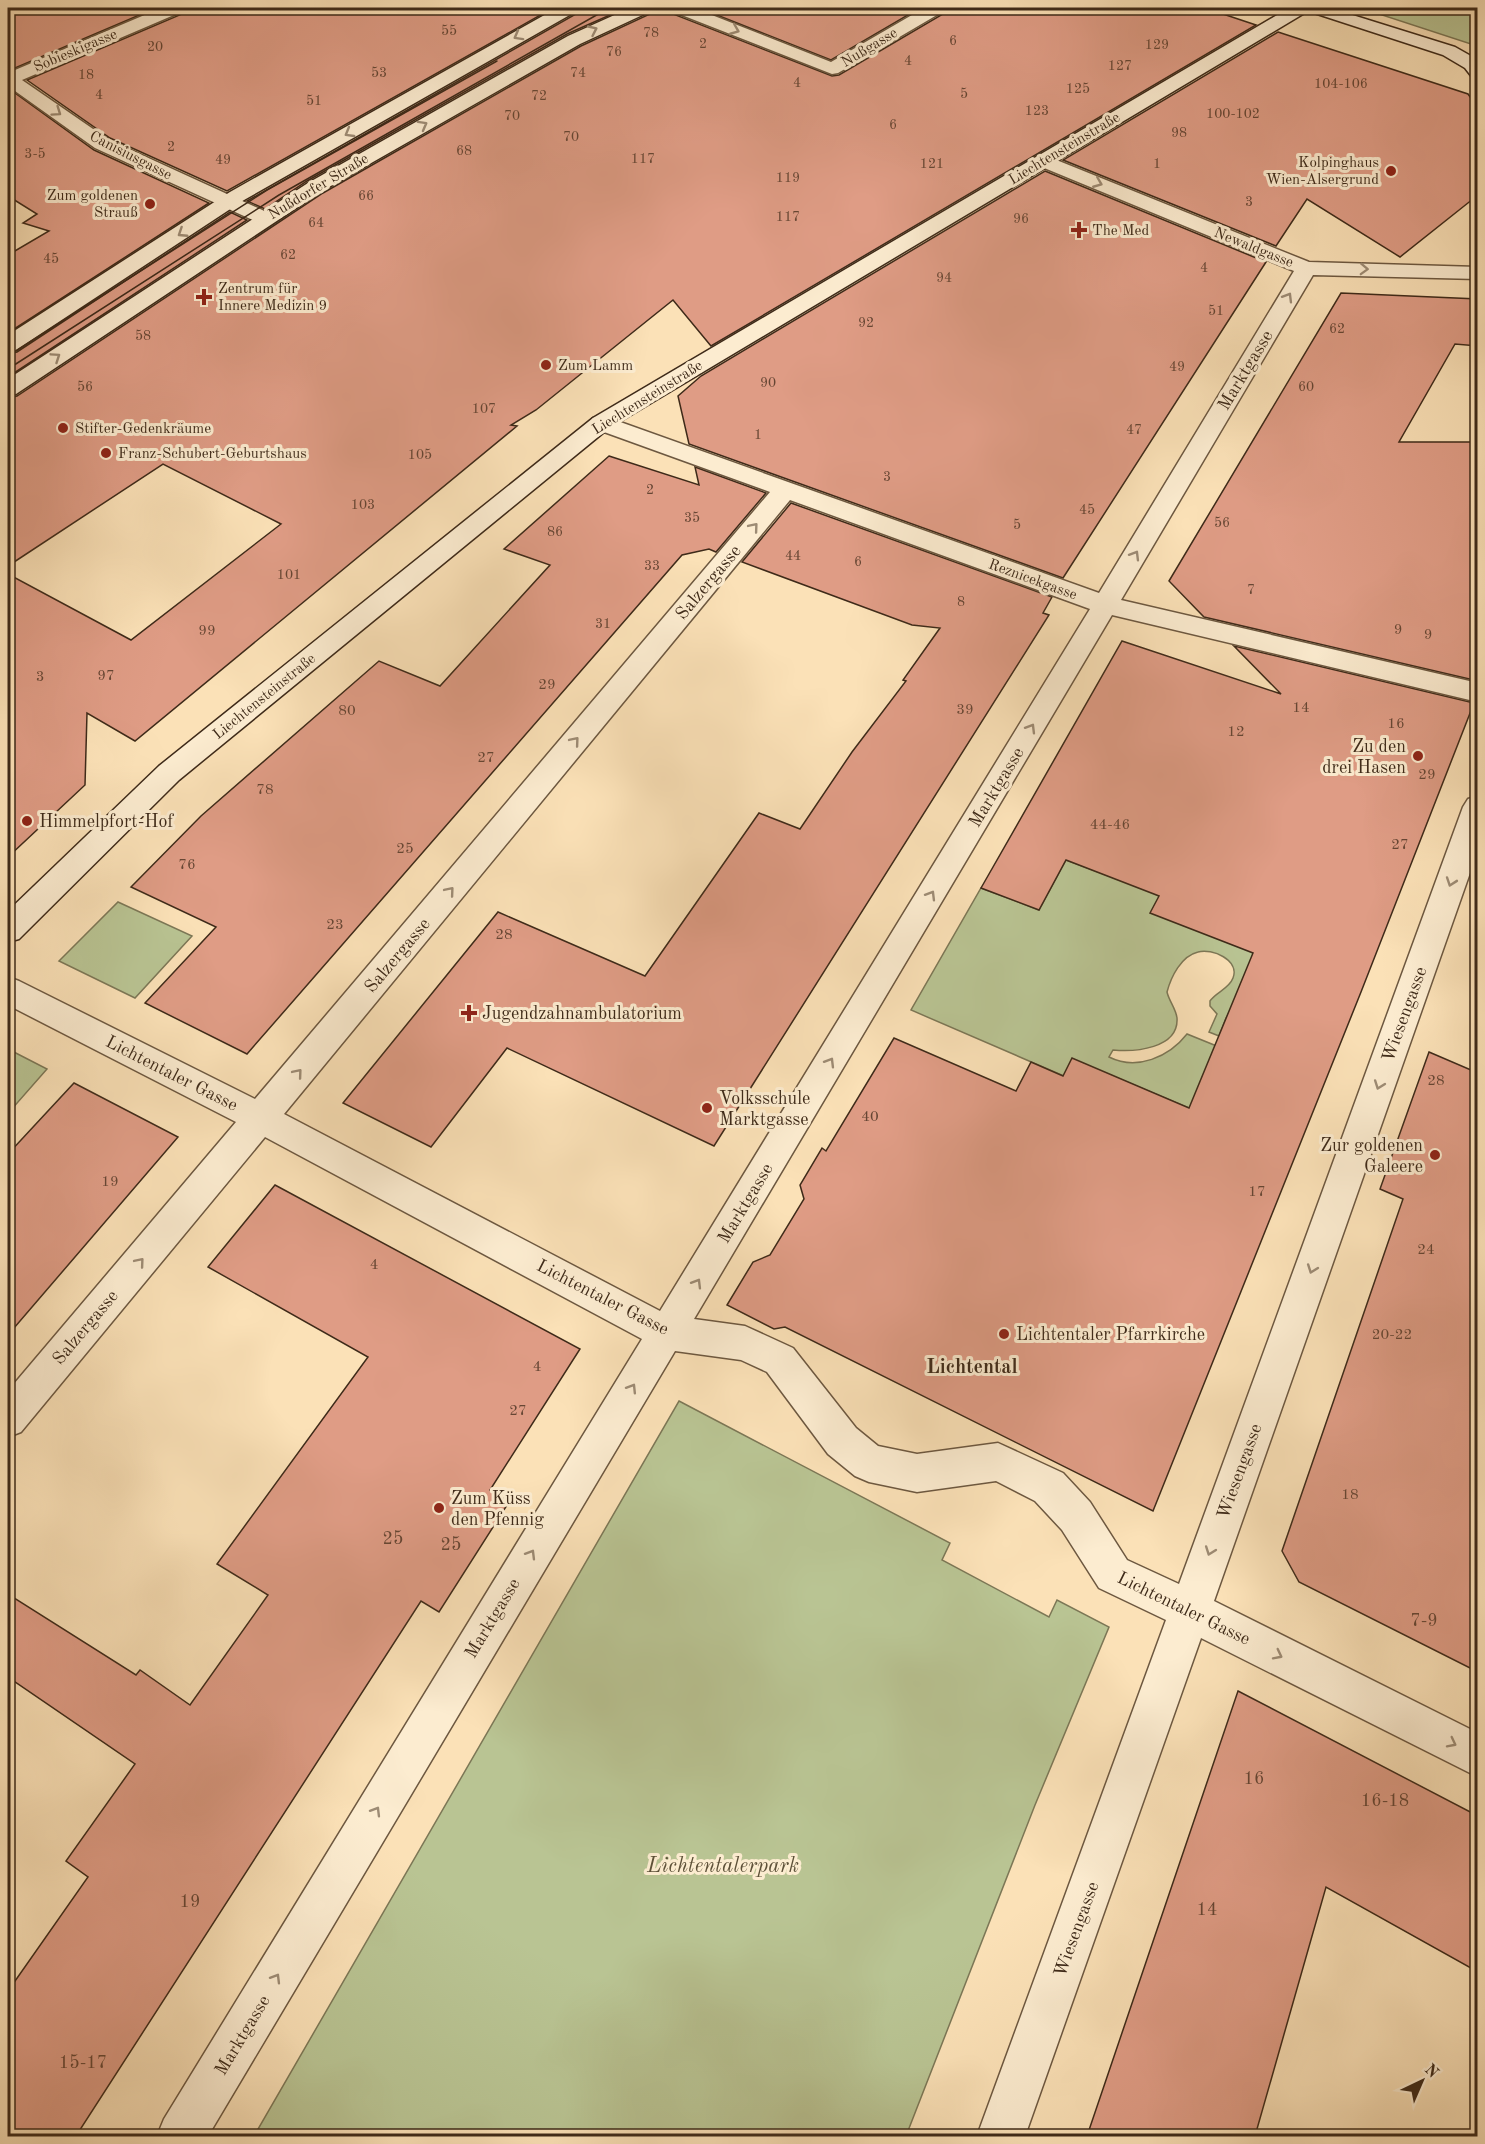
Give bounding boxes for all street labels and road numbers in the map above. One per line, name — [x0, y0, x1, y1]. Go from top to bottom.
street label: Nußgasse — [839, 26, 901, 71]
street label: Sobieskigasse — [32, 27, 120, 76]
street label: Liechtensteinstraße — [1007, 110, 1123, 188]
street label: Canisiusgasse — [87, 129, 174, 184]
street label: Nußdorfer Straße — [266, 151, 372, 223]
street label: Newaldgasse — [1212, 226, 1295, 271]
street label: Marktgasse — [1215, 328, 1277, 414]
street label: Liechtensteinstraße — [590, 358, 706, 438]
street label: Salzergasse — [673, 542, 745, 623]
street label: Reznicekgasse — [986, 557, 1079, 603]
street label: Liechtensteinstraße — [211, 651, 319, 743]
street label: Marktgasse — [966, 745, 1028, 831]
street label: Salzergasse — [362, 915, 434, 996]
street label: Wiesengasse — [1379, 964, 1430, 1064]
street label: Lichtentaler Gasse — [103, 1033, 240, 1115]
street label: Marktgasse — [715, 1161, 777, 1247]
street label: Lichtentaler Gasse — [534, 1257, 671, 1339]
street label: Salzergasse — [50, 1287, 122, 1368]
street label: Wiesengasse — [1214, 1421, 1265, 1521]
street label: Lichtentaler Gasse — [1114, 1569, 1253, 1649]
street label: Marktgasse — [462, 1576, 524, 1662]
street label: Wiesengasse — [1051, 1879, 1102, 1979]
street label: Marktgasse — [212, 1993, 274, 2079]

